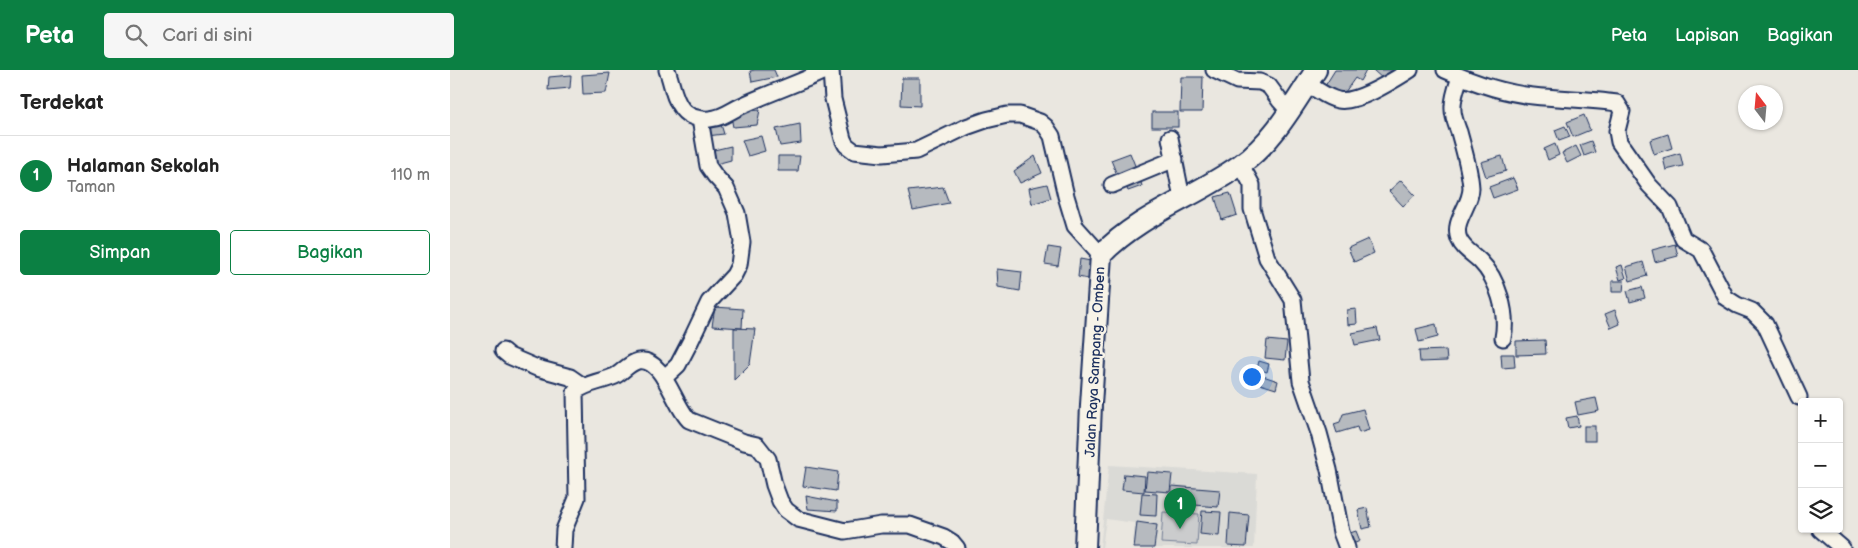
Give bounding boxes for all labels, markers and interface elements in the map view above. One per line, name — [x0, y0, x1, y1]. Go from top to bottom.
search box — [104, 13, 454, 58]
text: Peta — [25, 21, 74, 50]
icon: search — [122, 21, 150, 49]
text: Cari di sini — [162, 24, 252, 47]
text: Peta — [1611, 25, 1647, 46]
text: Lapisan — [1675, 25, 1739, 46]
text: Bagikan — [1767, 25, 1833, 46]
north arrow — [1738, 85, 1783, 130]
text: Terdekat — [20, 90, 104, 115]
text: Halaman Sekolah — [67, 155, 219, 178]
text: 1 — [33, 166, 39, 185]
text: 110 m — [391, 166, 430, 185]
text: Taman — [67, 178, 115, 197]
button: Simpan — [20, 230, 220, 275]
button: Bagikan — [230, 230, 430, 275]
street label: Jalan Raya Sampang - Omben — [1082, 266, 1108, 458]
your location — [1239, 364, 1265, 390]
map controls — [1798, 398, 1843, 533]
button: + — [1798, 398, 1843, 443]
button: − — [1798, 443, 1843, 488]
pin: 1 — [1164, 488, 1196, 529]
button: layers — [1798, 488, 1843, 533]

